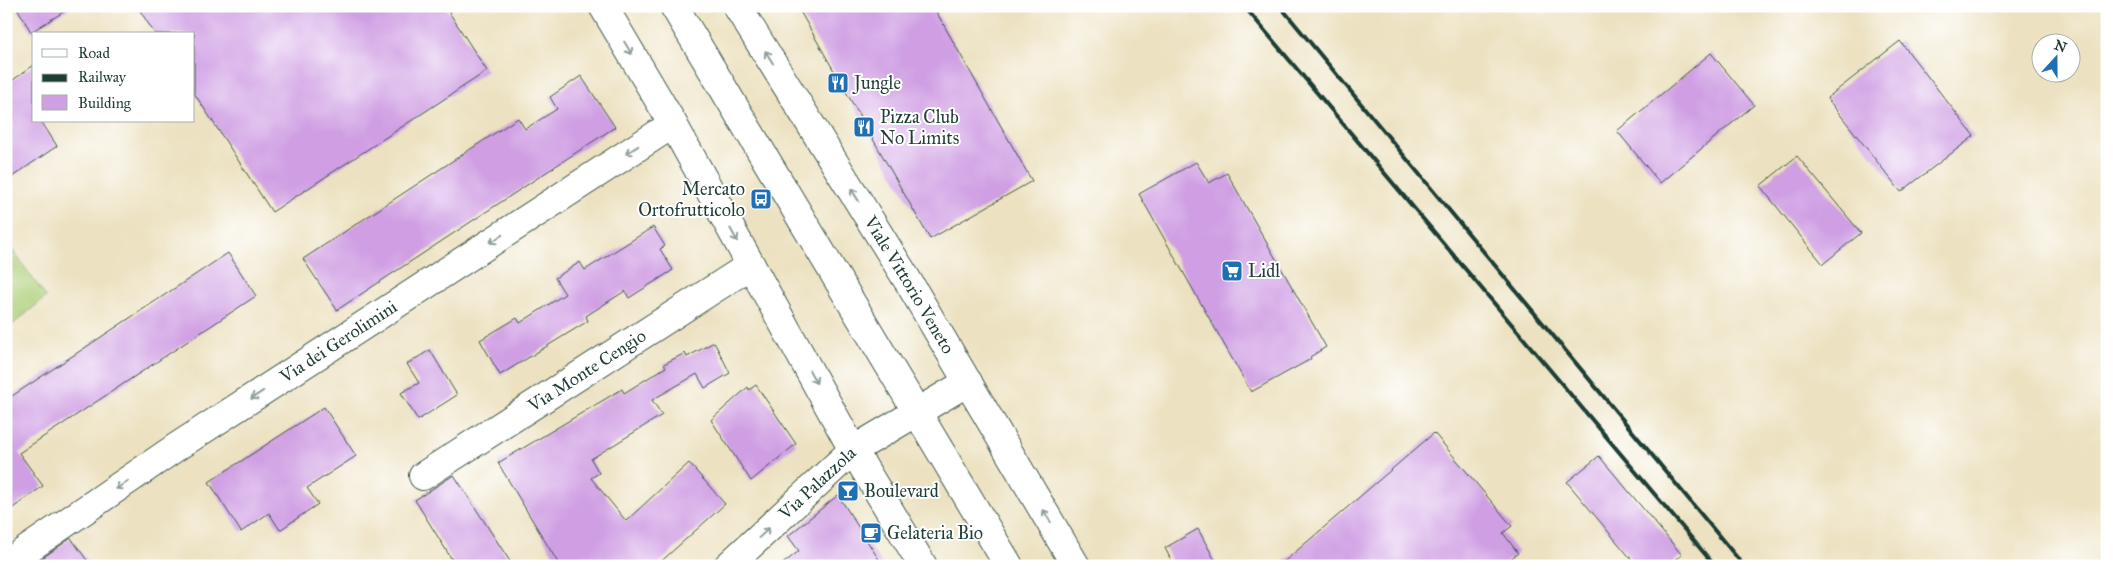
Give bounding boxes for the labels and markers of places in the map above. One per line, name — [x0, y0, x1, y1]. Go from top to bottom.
restaurant icon: Jungle — [826, 71, 850, 95]
place label: Jungle — [852, 72, 901, 95]
place label: Pizza Club No Limits — [880, 106, 959, 149]
restaurant icon: Pizza Club No Limits — [852, 115, 876, 139]
place label: Mercato Ortofrutticolo — [638, 178, 745, 221]
bus stop icon: Mercato Ortofrutticolo — [749, 187, 773, 211]
supermarket icon: Lidl — [1220, 259, 1244, 283]
place label: Lidl — [1248, 260, 1280, 282]
bar icon: Boulevard — [836, 479, 860, 503]
place label: Boulevard — [864, 480, 939, 502]
cafe icon: Gelateria Bio — [859, 521, 883, 545]
place label: Gelateria Bio — [887, 522, 983, 544]

